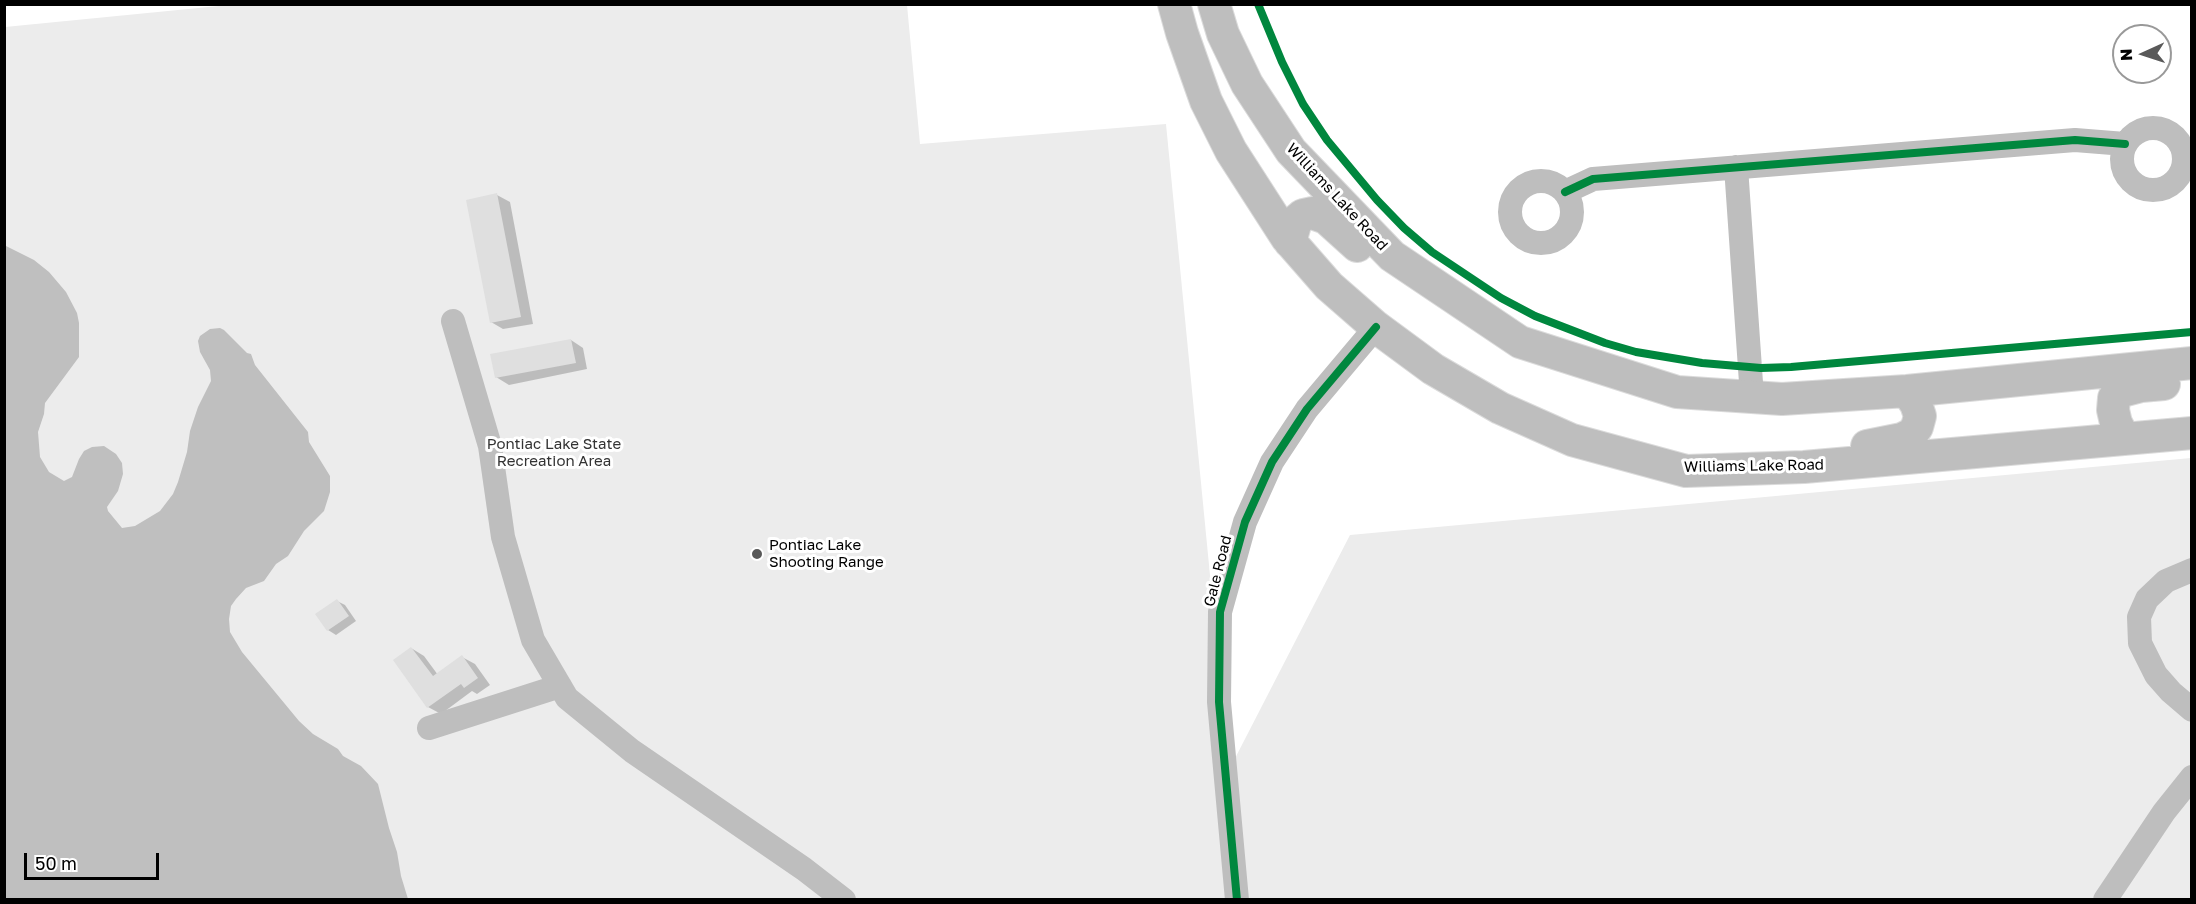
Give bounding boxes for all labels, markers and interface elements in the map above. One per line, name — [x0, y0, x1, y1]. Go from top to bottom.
north arrow — [2112, 24, 2172, 84]
text: N — [2116, 48, 2136, 61]
street label: Williams Lake Road — [1283, 140, 1391, 254]
park label: Pontiac Lake State Recreation Area — [487, 435, 621, 470]
street label: Williams Lake Road — [1684, 456, 1824, 476]
street label: Gale Road — [1200, 533, 1236, 609]
place label: Pontiac Lake Shooting Range — [769, 536, 884, 571]
marker: Pontiac Lake Shooting Range — [750, 547, 764, 561]
scale bar — [27, 841, 162, 879]
text: 50 m — [35, 852, 77, 874]

